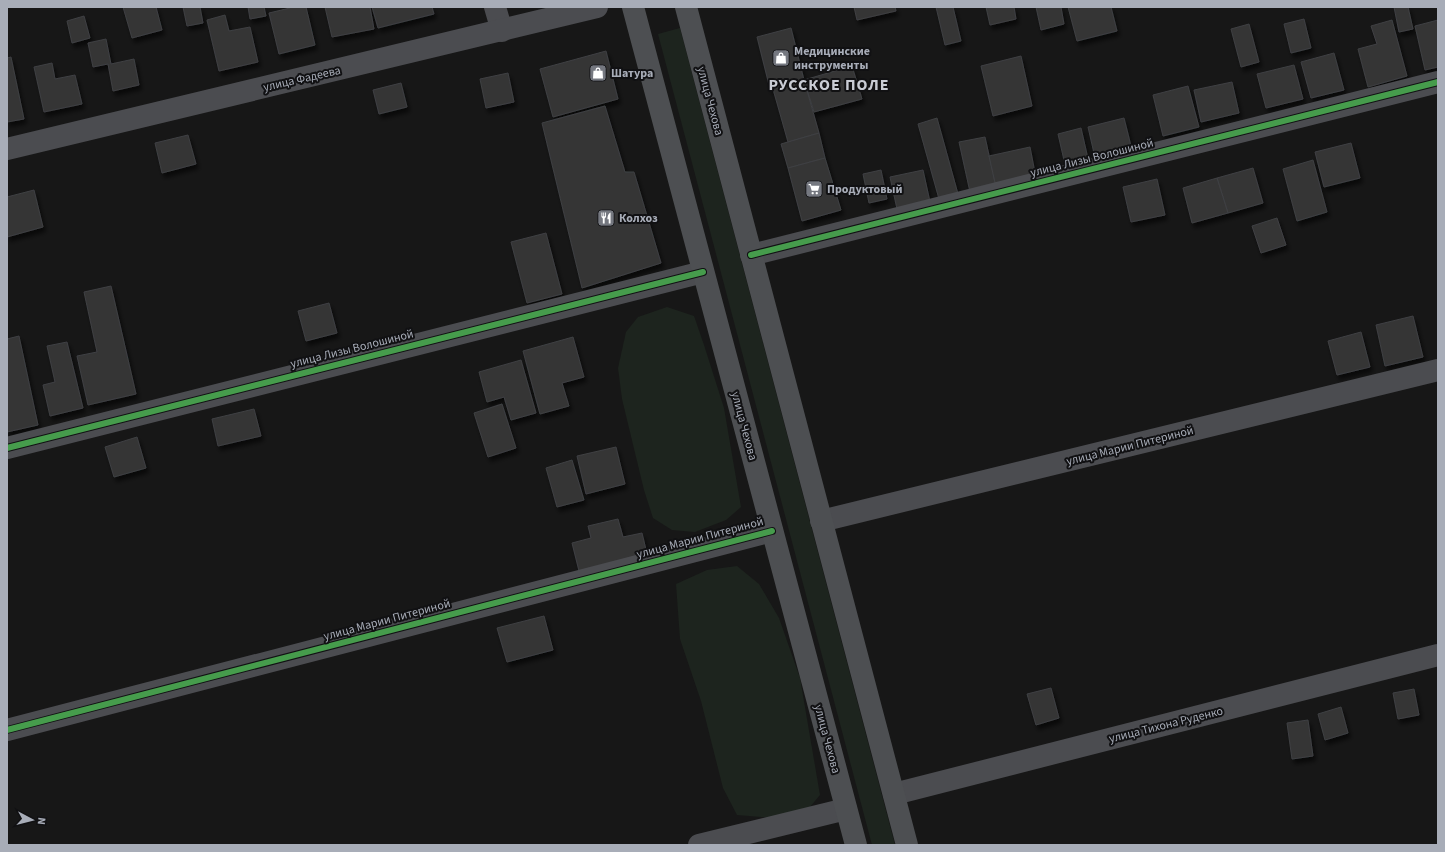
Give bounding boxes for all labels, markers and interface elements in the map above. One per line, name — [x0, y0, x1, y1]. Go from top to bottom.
place label: Медицинские инструменты — [794, 43, 870, 74]
shop icon: Медицинские инструменты — [771, 48, 791, 68]
street label: улица Фадеева — [262, 62, 342, 96]
shop icon: Шатура — [588, 63, 608, 83]
place label: Шатура — [611, 65, 653, 82]
street label: улица Чехова — [693, 65, 727, 137]
district label: РУССКОЕ ПОЛЕ — [768, 74, 890, 96]
street label: улица Лизы Волошиной — [1029, 134, 1155, 182]
supermarket icon: Продуктовый — [804, 179, 824, 199]
place label: Продуктовый — [827, 181, 902, 198]
restaurant icon: Колхоз — [596, 208, 616, 228]
place label: Колхоз — [619, 210, 658, 227]
street label: улица Лизы Волошиной — [289, 325, 415, 373]
street label: улица Чехова — [727, 390, 761, 462]
street label: улица Марии Питериной — [1065, 422, 1195, 470]
street label: улица Марии Питериной — [635, 513, 765, 563]
street label: улица Марии Питериной — [322, 595, 452, 645]
street label: улица Чехова — [810, 703, 844, 775]
street label: улица Тихона Руденко — [1107, 703, 1225, 747]
north arrow — [12, 800, 52, 840]
text: N — [34, 817, 49, 826]

